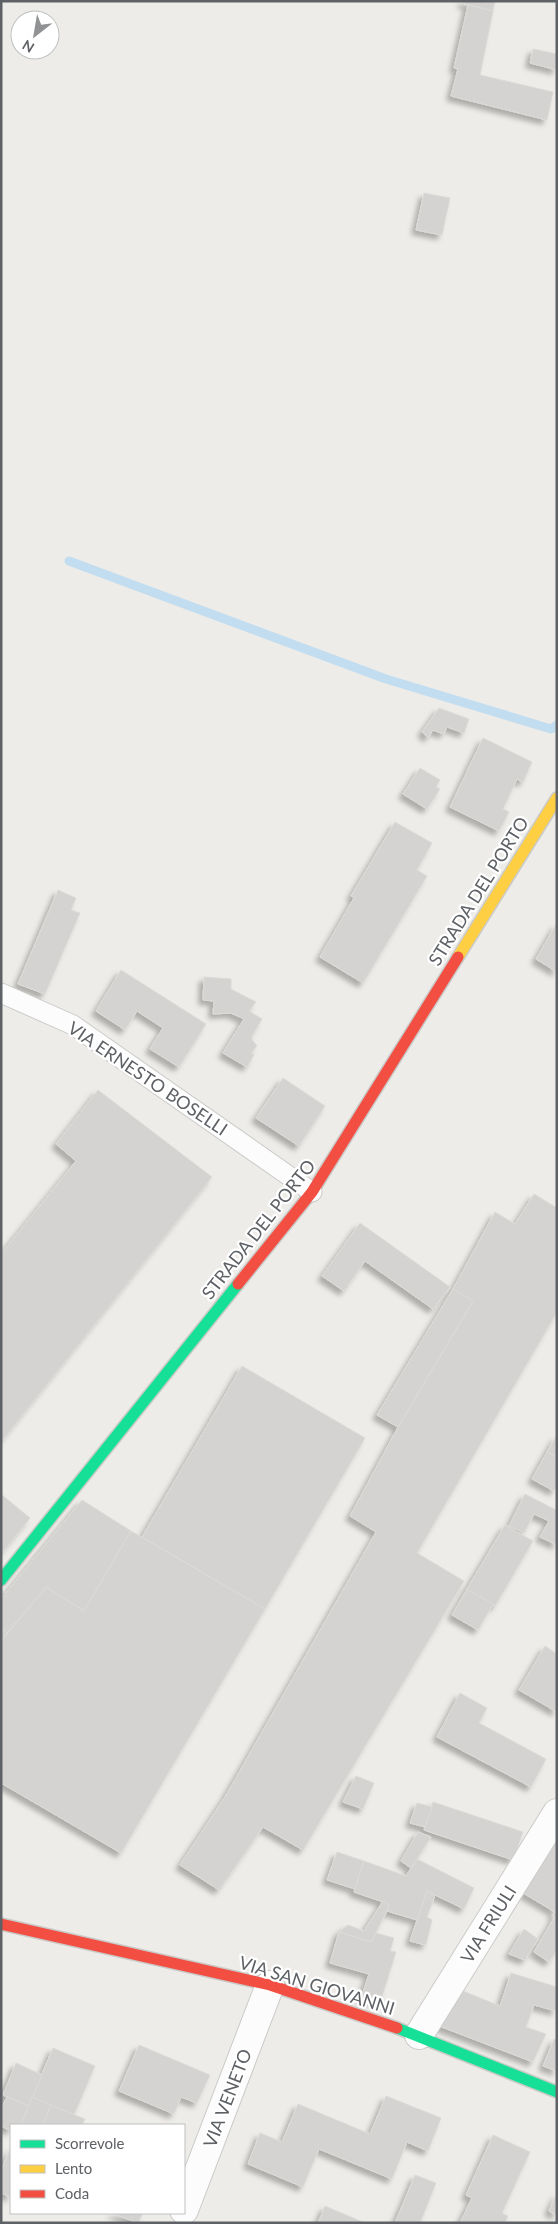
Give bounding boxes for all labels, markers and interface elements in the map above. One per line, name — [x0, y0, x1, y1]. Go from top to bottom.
north arrow — [10, 10, 60, 60]
text: N — [19, 37, 37, 57]
street label: STRADA DEL PORTO — [423, 813, 533, 969]
street label: VIA ERNESTO BOSELLI — [64, 1016, 232, 1140]
street label: STRADA DEL PORTO — [197, 1155, 319, 1303]
street label: VIA FRIULI — [456, 1881, 520, 1967]
street label: VIA SAN GIOVANNI — [236, 1951, 398, 2019]
street label: VIA VENETO — [198, 2046, 256, 2150]
legend — [10, 2124, 185, 2214]
text: Scorrevole — [55, 2134, 125, 2152]
text: Lento — [55, 2159, 92, 2177]
text: Coda — [55, 2184, 89, 2202]

